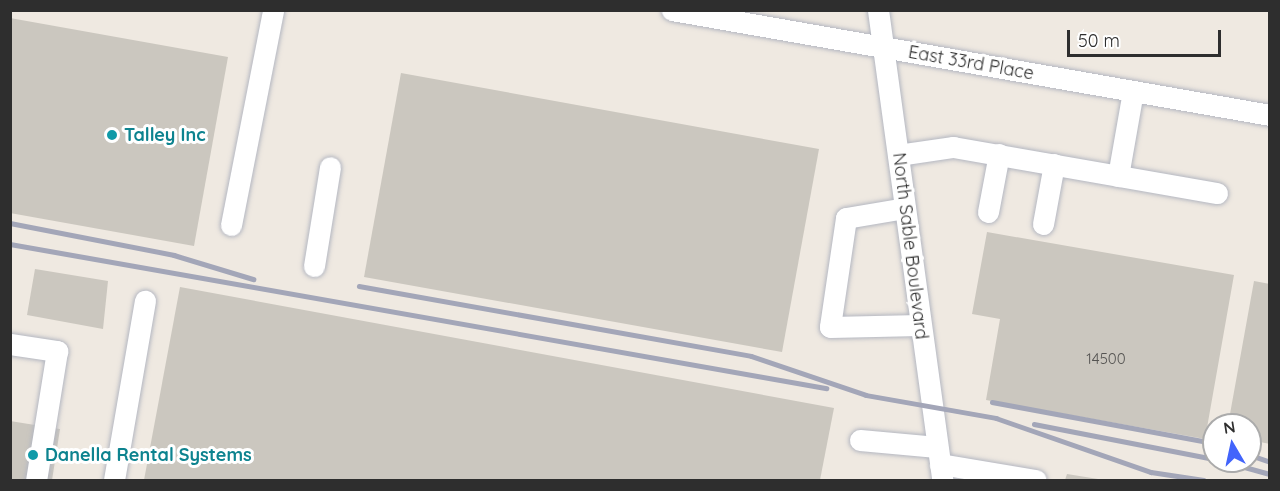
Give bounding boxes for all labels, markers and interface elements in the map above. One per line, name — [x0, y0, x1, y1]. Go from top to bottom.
scale bar — [1070, 18, 1224, 56]
text: 50 m — [1078, 29, 1120, 52]
street label: East 33rd Place — [907, 41, 1035, 85]
place label: Talley Inc — [124, 124, 205, 146]
marker: Talley Inc — [105, 128, 119, 142]
street label: North Sable Boulevard — [888, 151, 932, 341]
house number: 14500 — [1086, 350, 1126, 368]
north arrow — [1202, 413, 1262, 473]
text: N — [1222, 416, 1237, 438]
place label: Danella Rental Systems — [45, 444, 252, 466]
marker: Danella Rental Systems — [26, 448, 40, 462]

